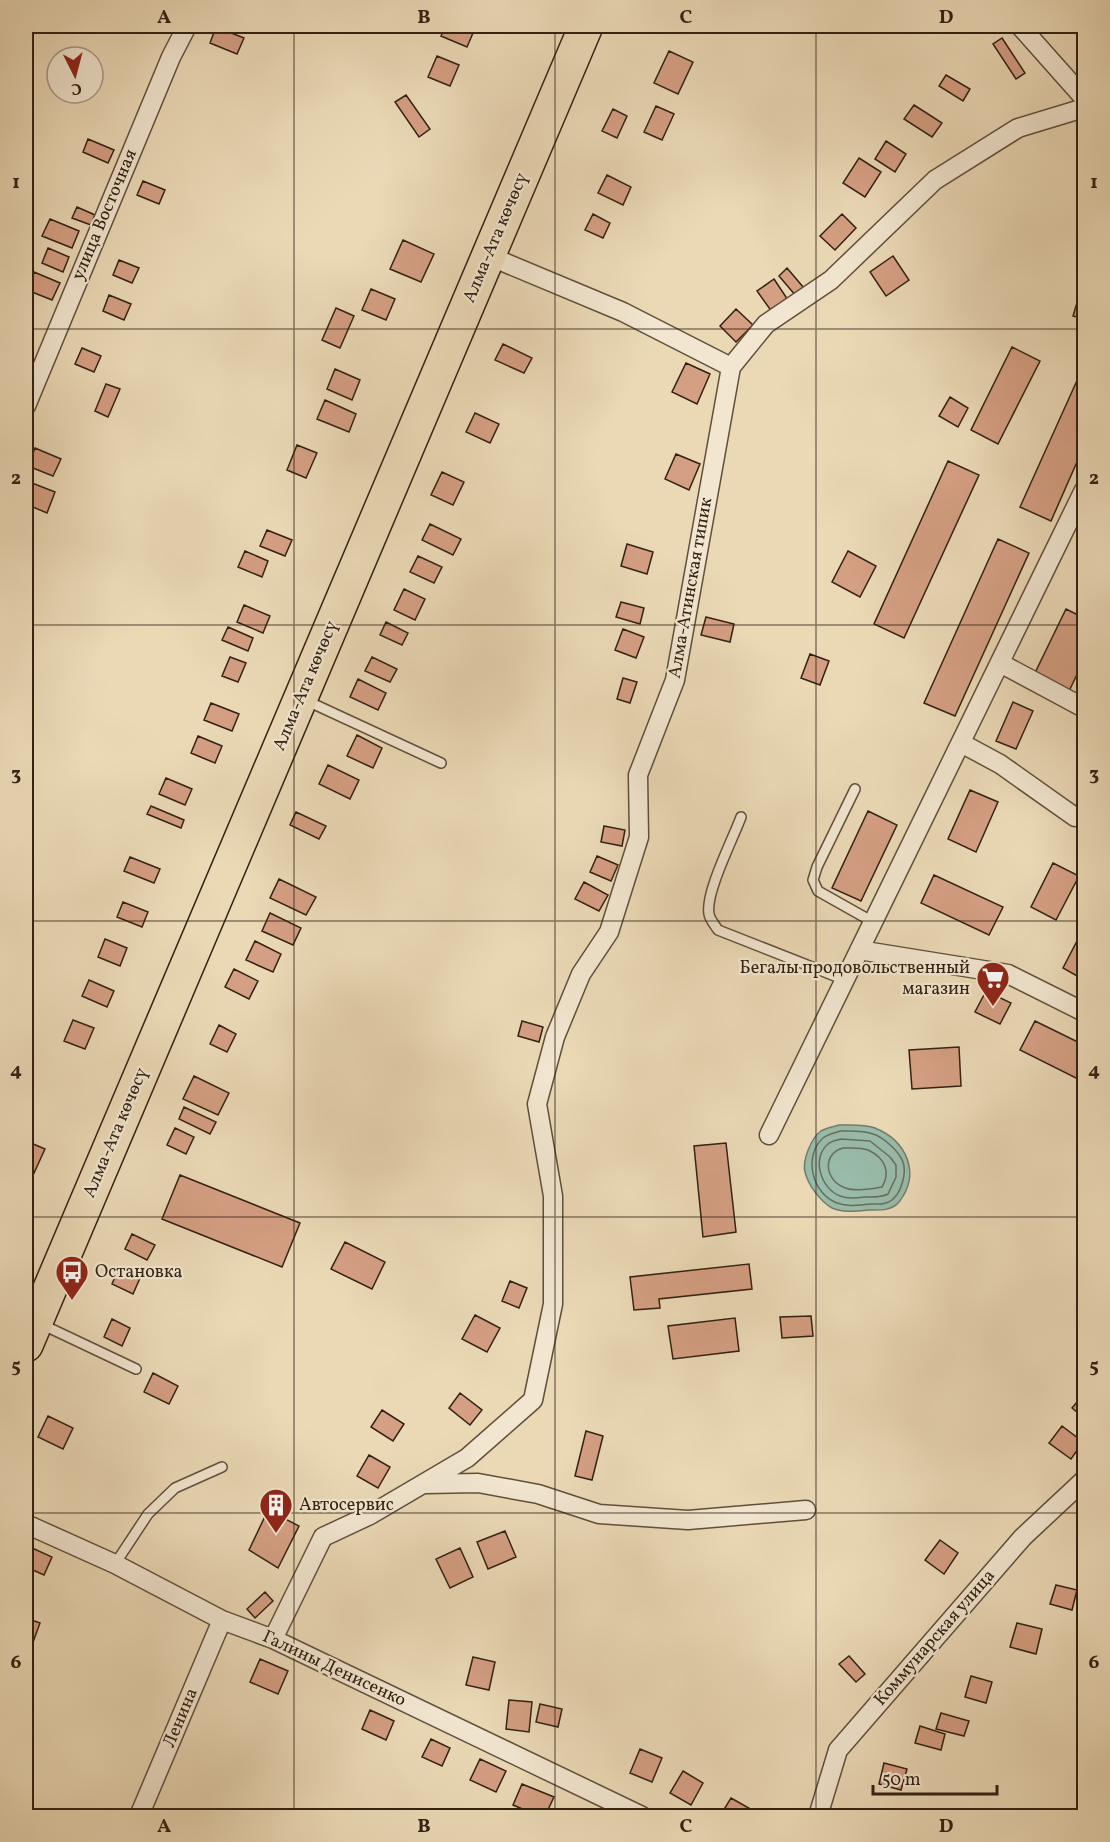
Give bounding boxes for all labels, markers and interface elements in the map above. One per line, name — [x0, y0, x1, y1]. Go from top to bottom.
text: A — [157, 4, 171, 32]
text: B — [417, 4, 431, 32]
text: C — [680, 4, 693, 32]
text: D — [939, 4, 953, 32]
north arrow — [45, 45, 105, 105]
text: С — [70, 76, 83, 99]
street label: улица Восточная — [66, 146, 144, 284]
text: 1 — [12, 169, 20, 197]
street label: Алма-Ата көчөсү — [457, 169, 535, 307]
text: 1 — [1090, 169, 1098, 197]
text: 2 — [11, 465, 21, 493]
text: 2 — [1089, 465, 1099, 493]
street label: Алма-Атинская типик — [663, 495, 719, 680]
street label: Алма-Ата көчөсү — [267, 617, 345, 755]
text: 3 — [11, 761, 21, 789]
text: 3 — [1089, 761, 1099, 789]
place label: Бегалы продовольственный магазин — [740, 956, 970, 1002]
supermarket icon: Бегалы продовольственный магазин — [975, 960, 1011, 1007]
text: 4 — [10, 1057, 22, 1085]
text: 4 — [1088, 1057, 1100, 1085]
street label: Алма-Ата көчөсү — [77, 1064, 155, 1202]
bus stop icon: Остановка — [54, 1254, 90, 1301]
place label: Остановка — [95, 1260, 183, 1285]
text: 5 — [11, 1353, 21, 1381]
text: 5 — [1089, 1353, 1099, 1381]
building icon: Автосервис — [258, 1487, 294, 1534]
place label: Автосервис — [299, 1493, 394, 1518]
street label: Коммунарская улица — [869, 1564, 1001, 1712]
street label: Галины Денисенко — [258, 1625, 410, 1713]
text: 6 — [11, 1649, 22, 1677]
text: 6 — [1089, 1649, 1100, 1677]
street label: Ленина — [157, 1684, 205, 1752]
scale bar — [873, 1758, 998, 1796]
text: 50 m — [882, 1768, 921, 1793]
text: A — [157, 1813, 171, 1841]
text: B — [417, 1813, 431, 1841]
text: C — [680, 1813, 693, 1841]
text: D — [939, 1813, 953, 1841]

